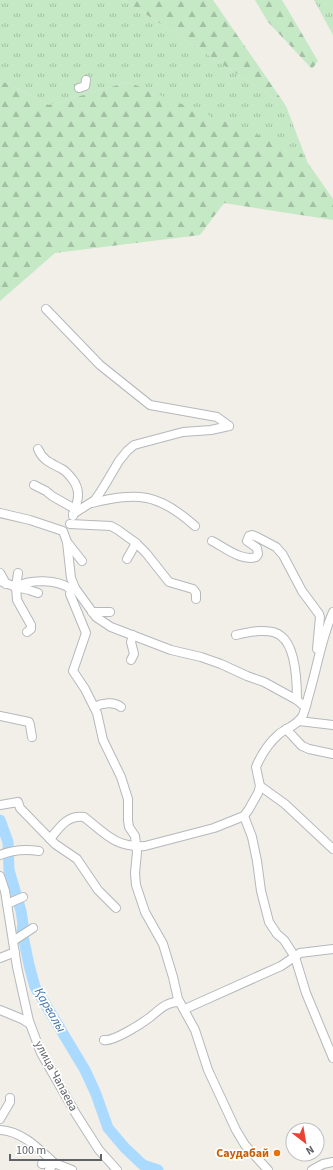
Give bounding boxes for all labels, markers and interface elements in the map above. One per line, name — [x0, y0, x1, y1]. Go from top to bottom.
water label: Қарғалы — [30, 984, 70, 1036]
street label: улица Чапаева — [30, 1038, 82, 1114]
north arrow — [285, 1122, 325, 1162]
scale bar — [10, 1136, 101, 1162]
text: 100 m — [16, 1142, 46, 1159]
text: N — [303, 1142, 317, 1158]
place label: Саудабай — [216, 1145, 269, 1162]
marker: Саудабай — [272, 1148, 282, 1158]

